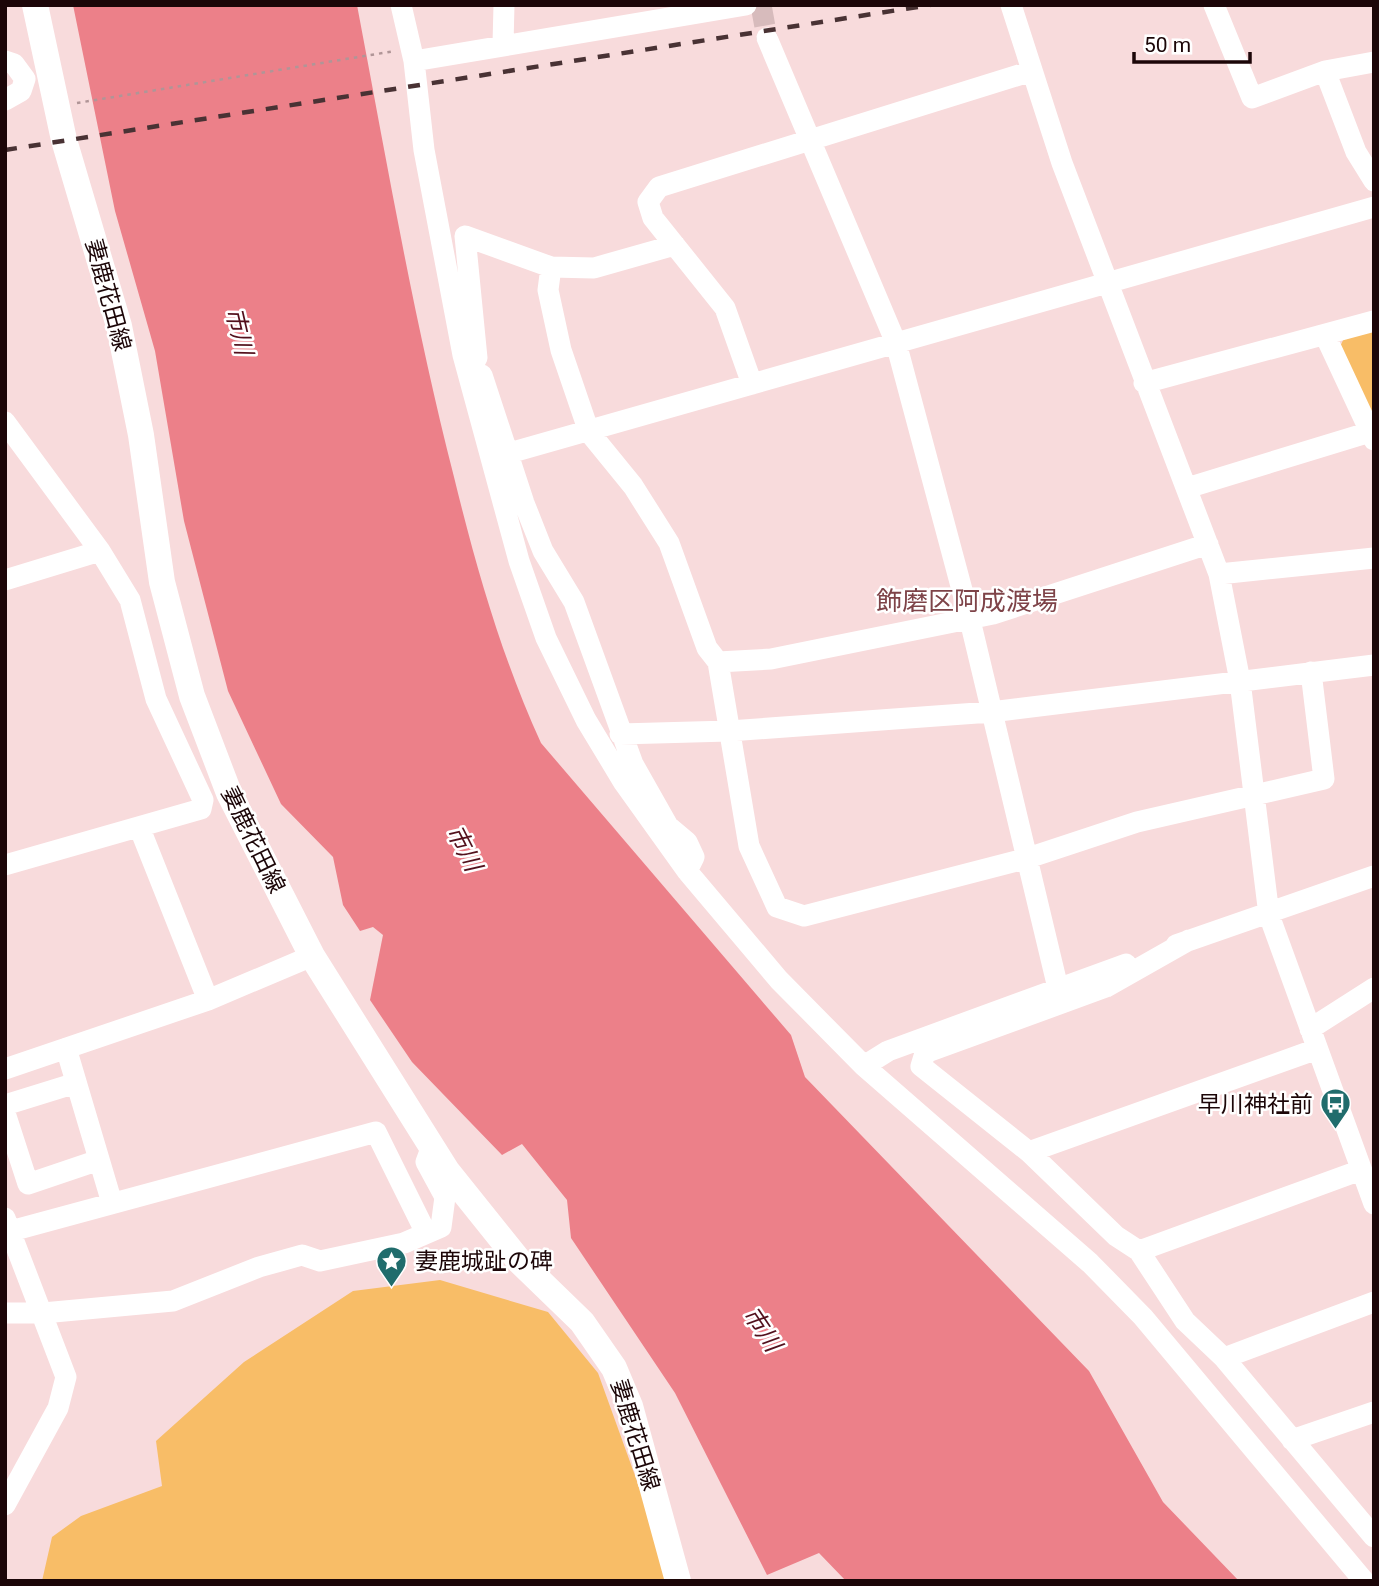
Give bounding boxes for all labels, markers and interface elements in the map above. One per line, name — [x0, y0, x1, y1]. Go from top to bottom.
scale bar — [1134, 21, 1250, 65]
text: 50 m — [1144, 33, 1191, 57]
street label: 妻鹿花田線 — [80, 236, 136, 354]
water label: 市川 — [220, 304, 259, 360]
district label: 飾磨区阿成渡場 — [876, 586, 1058, 616]
street label: 妻鹿花田線 — [216, 782, 290, 898]
water label: 市川 — [441, 820, 489, 878]
bus stop icon: 早川神社前 — [1319, 1087, 1353, 1131]
place label: 早川神社前 — [1198, 1091, 1313, 1118]
place icon: 妻鹿城趾の碑 — [375, 1244, 409, 1288]
place label: 妻鹿城趾の碑 — [415, 1248, 553, 1275]
water label: 市川 — [737, 1301, 789, 1359]
street label: 妻鹿花田線 — [605, 1376, 665, 1494]

